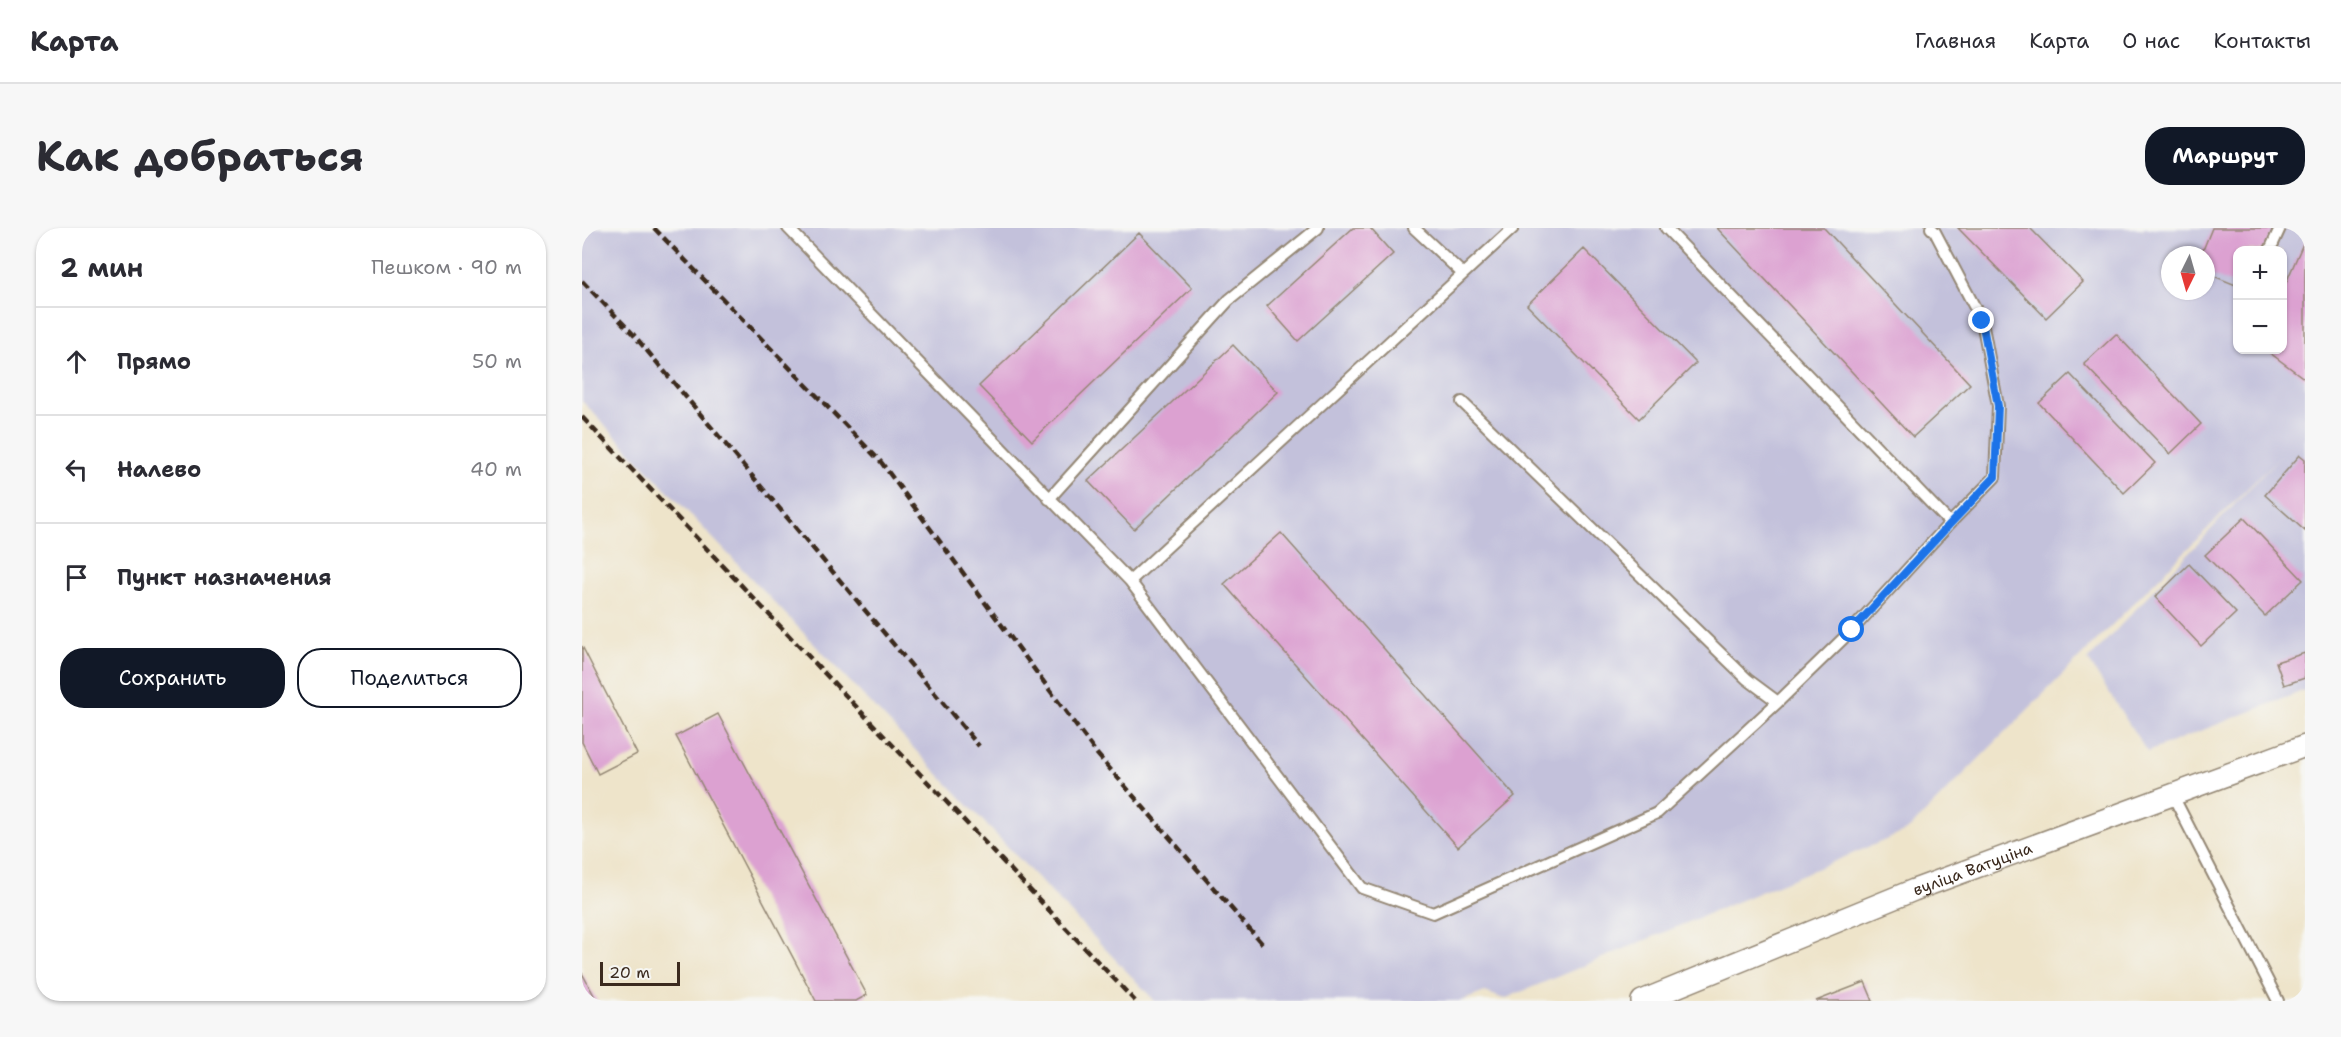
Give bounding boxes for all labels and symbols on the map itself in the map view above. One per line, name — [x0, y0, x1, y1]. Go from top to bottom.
north arrow — [2161, 246, 2215, 300]
route end — [1968, 307, 1994, 333]
route start — [1838, 616, 1864, 642]
street label: вуліца Ватуціна — [1910, 837, 2035, 900]
scale bar — [600, 959, 680, 986]

